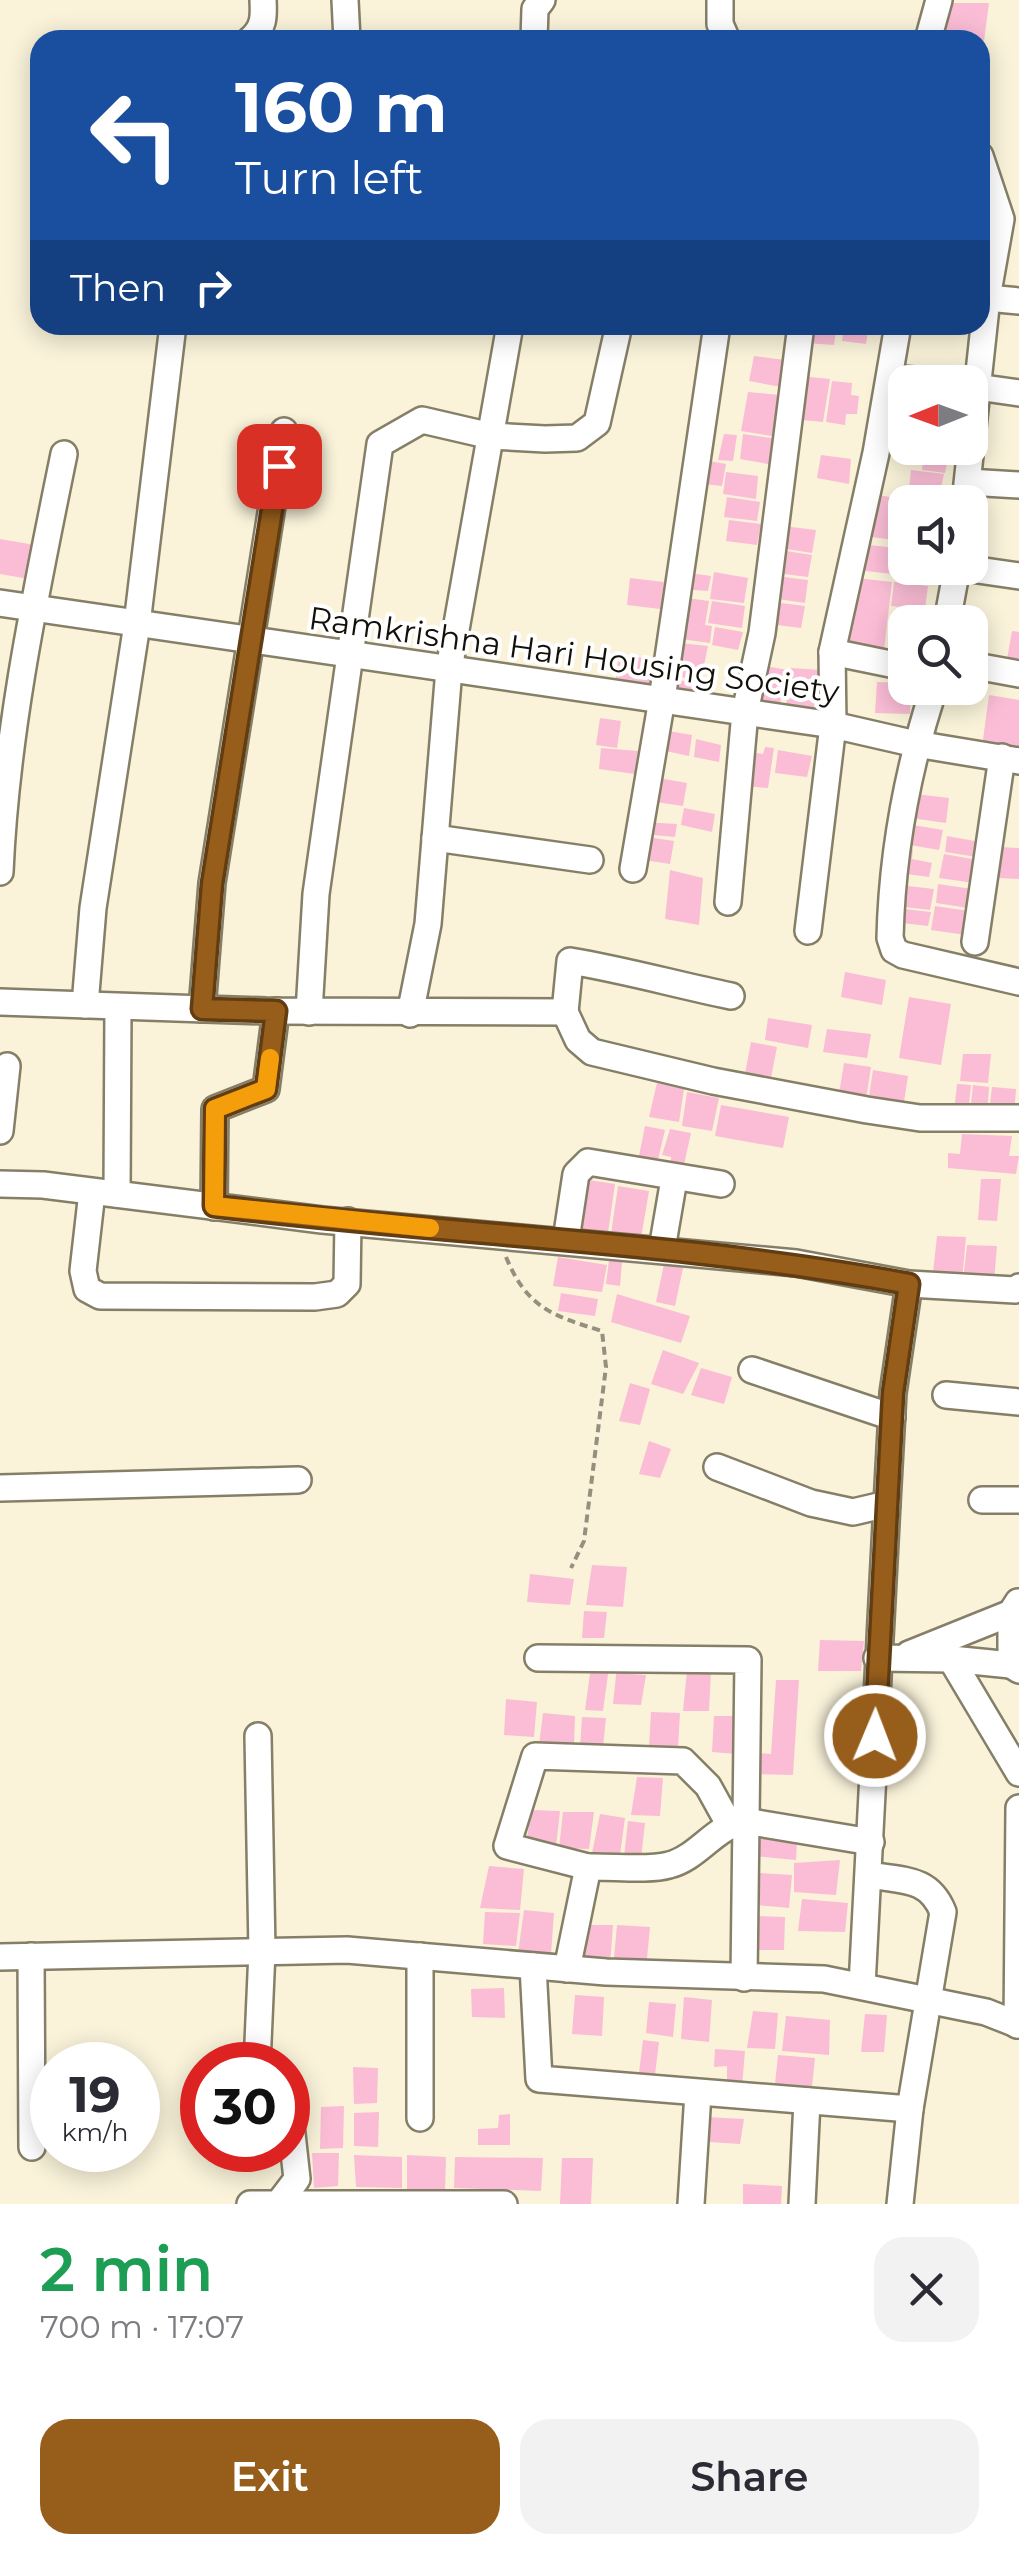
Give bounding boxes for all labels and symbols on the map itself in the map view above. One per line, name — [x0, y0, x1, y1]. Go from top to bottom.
north arrow — [888, 365, 988, 465]
pin — [237, 424, 322, 509]
street label: Ramkrishna Hari Housing Society — [307, 598, 842, 711]
position arrow — [823, 1684, 927, 1788]
speed limit sign: 30 — [180, 2042, 310, 2172]

